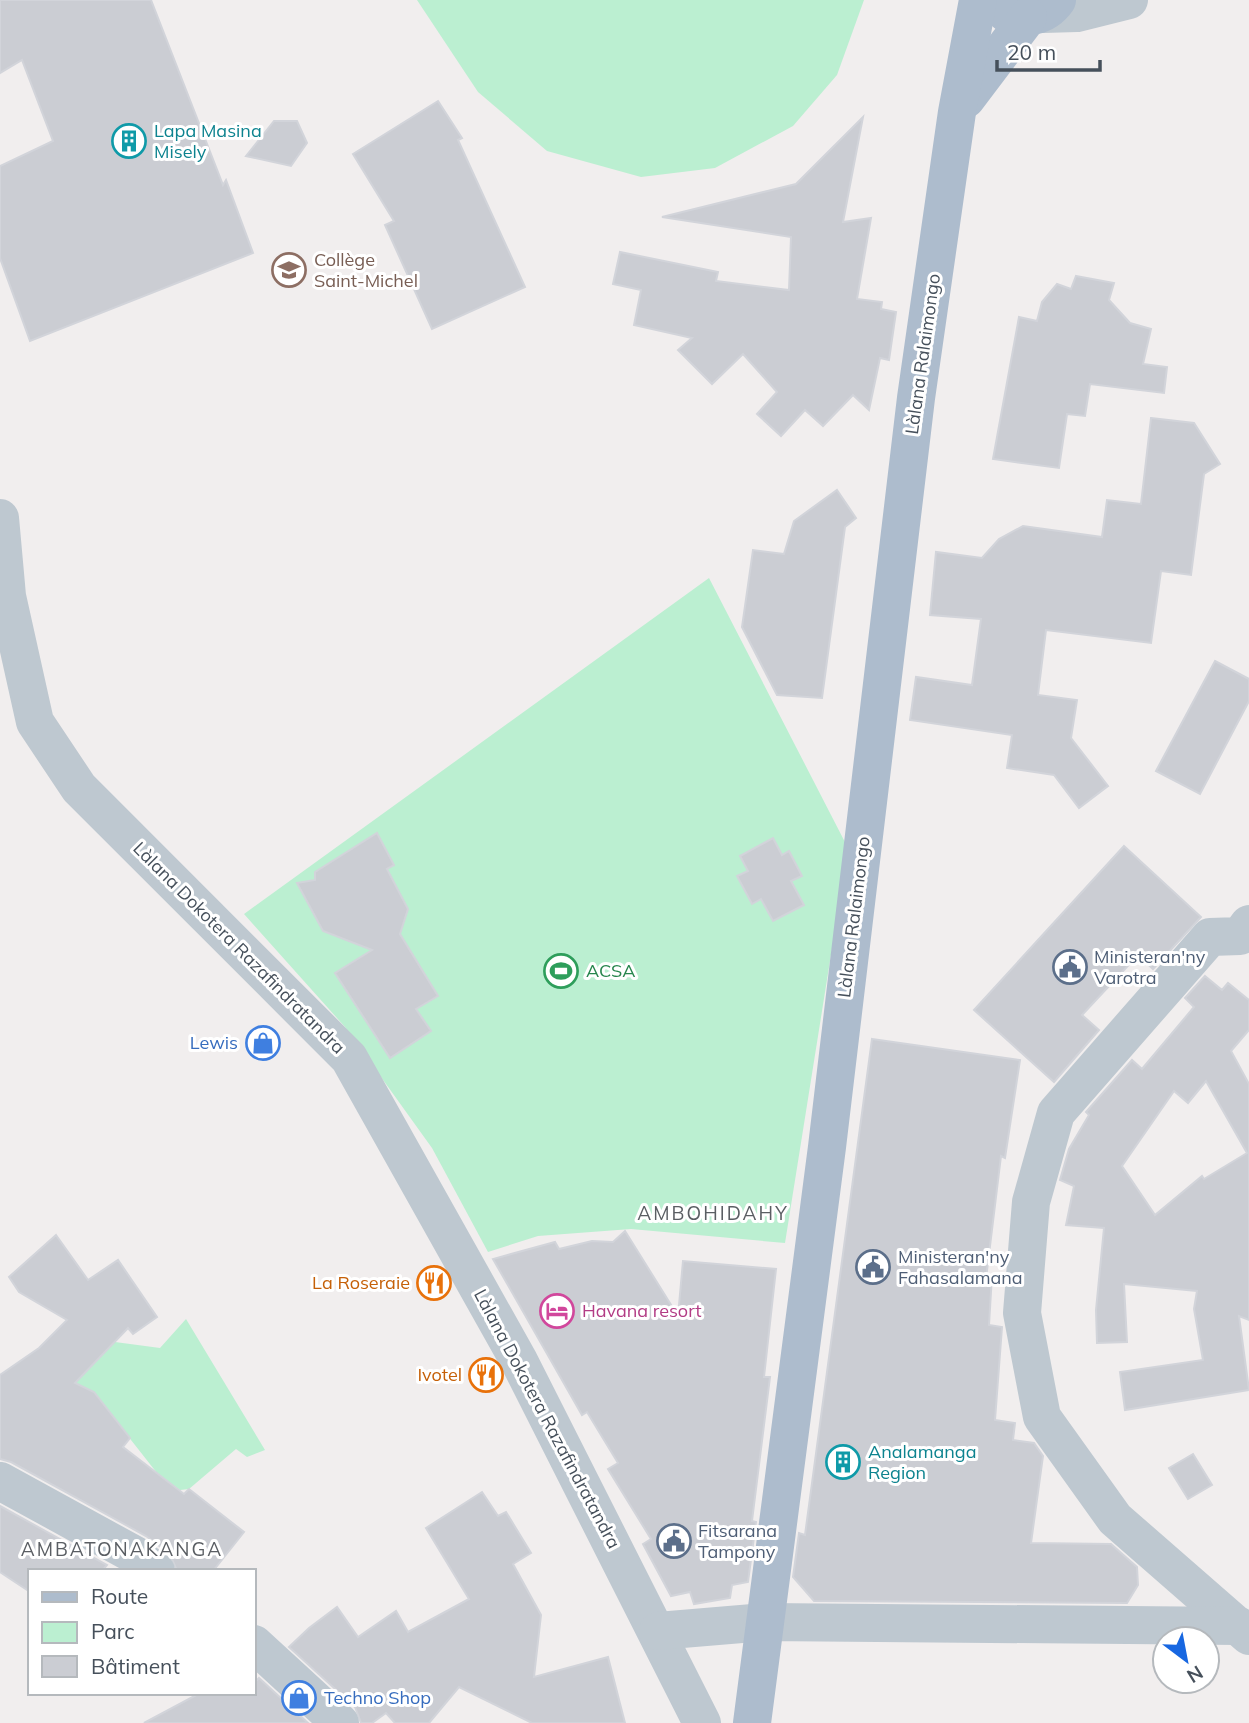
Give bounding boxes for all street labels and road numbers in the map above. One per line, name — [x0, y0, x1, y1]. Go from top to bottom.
street label: Làlana Ralaimongo — [900, 272, 945, 436]
street label: Làlana Ralaimongo — [832, 835, 875, 999]
street label: Làlana Dokotera Razafindratandra — [129, 837, 350, 1058]
street label: Làlana Dokotera Razafindratandra — [469, 1285, 626, 1552]

